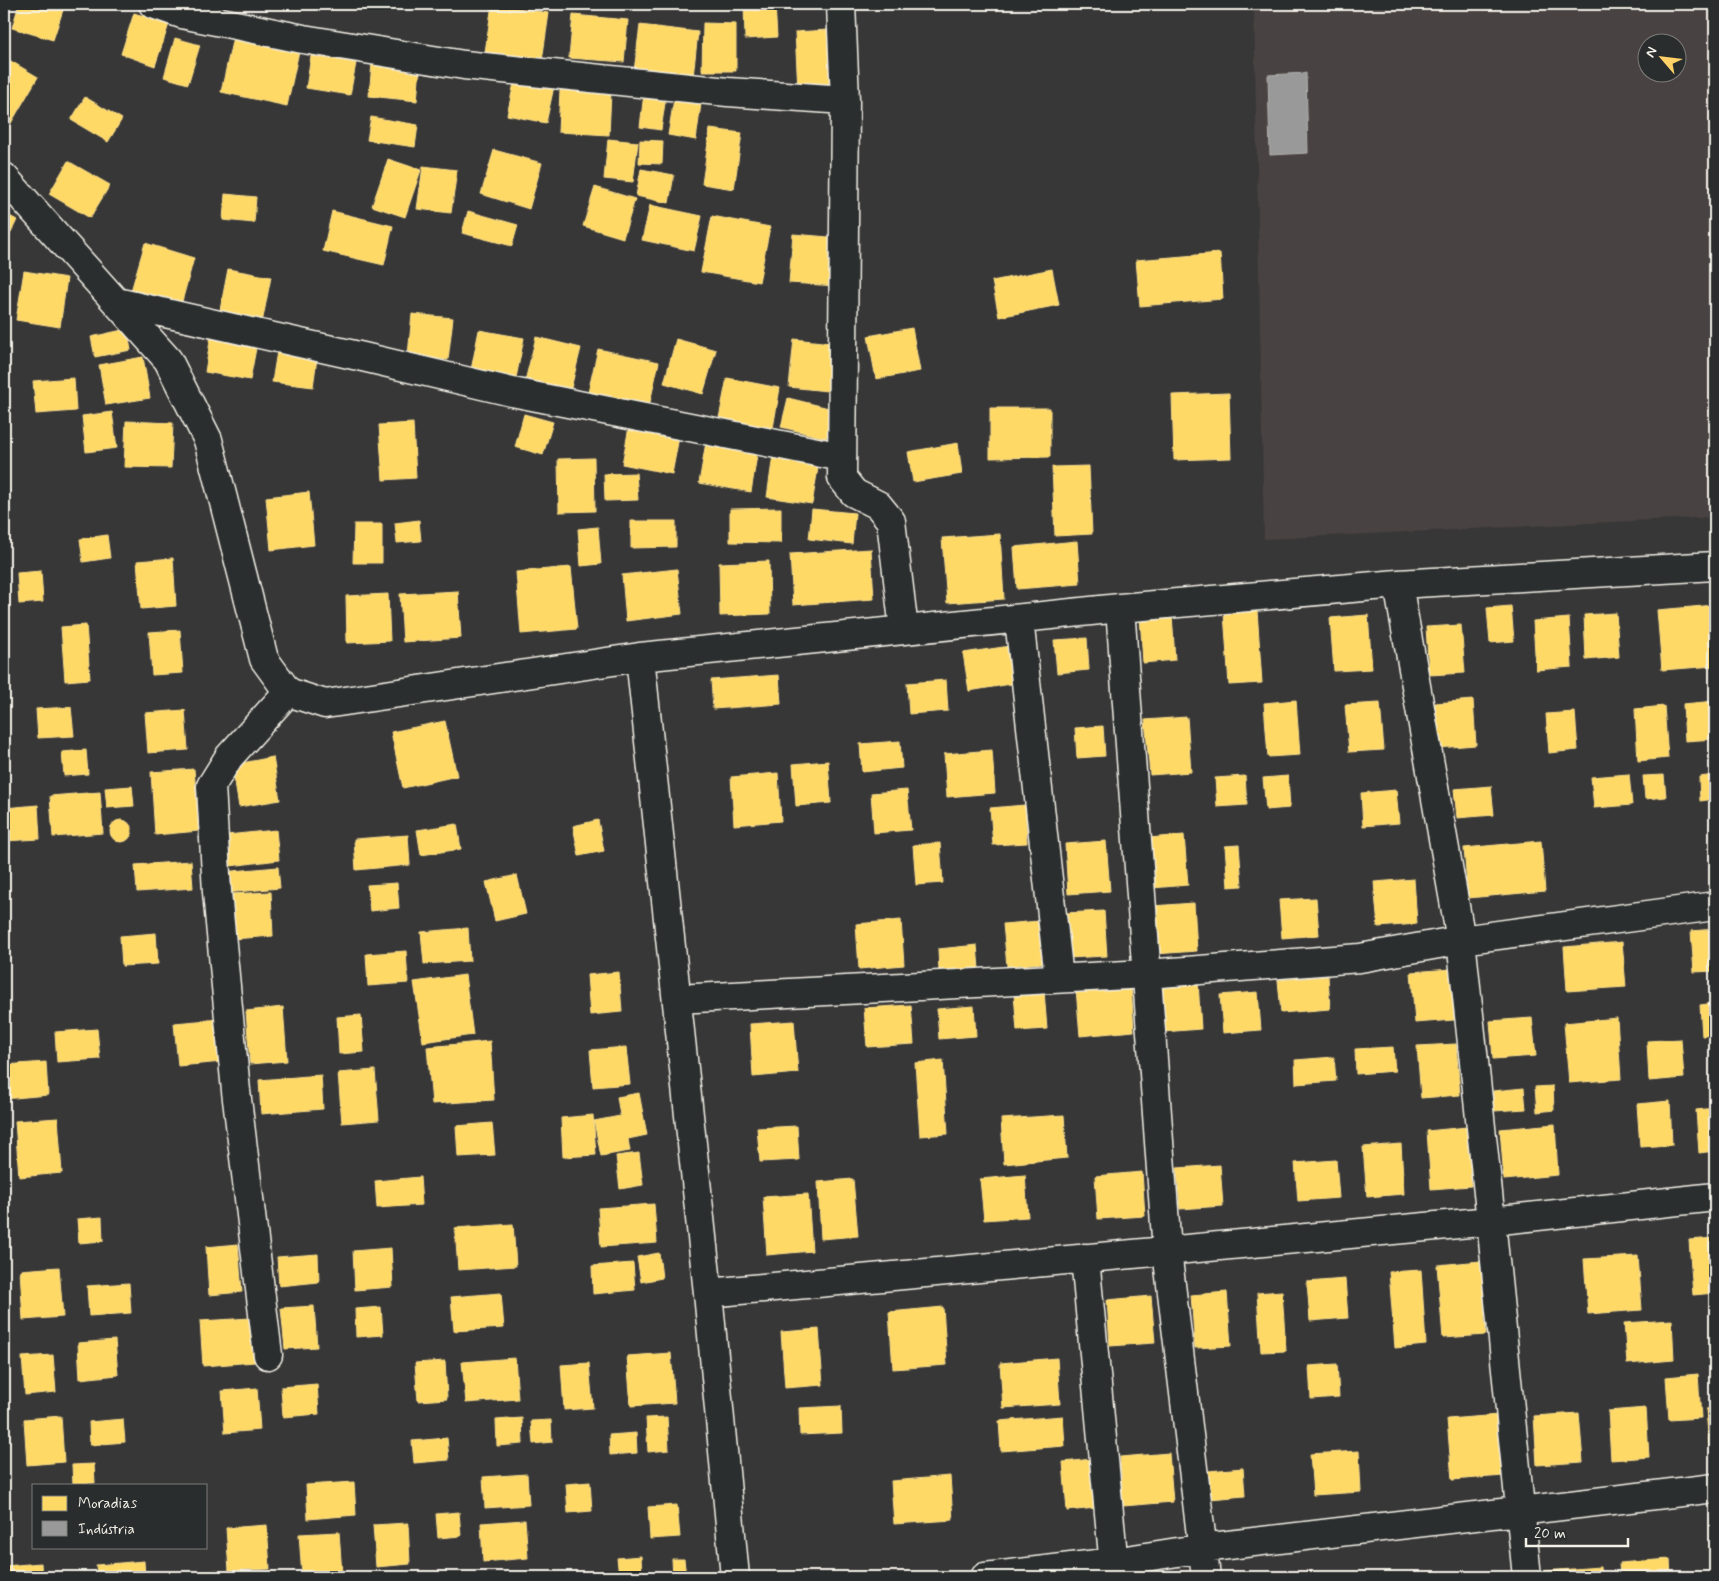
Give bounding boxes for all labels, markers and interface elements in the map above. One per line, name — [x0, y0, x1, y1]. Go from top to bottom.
north arrow — [1636, 32, 1686, 82]
text: N — [1641, 44, 1662, 61]
legend — [32, 1484, 208, 1548]
text: Moradias — [78, 1494, 137, 1514]
scale bar — [1526, 1516, 1629, 1548]
text: Indústria — [78, 1520, 135, 1540]
text: 20 m — [1534, 1524, 1566, 1544]

